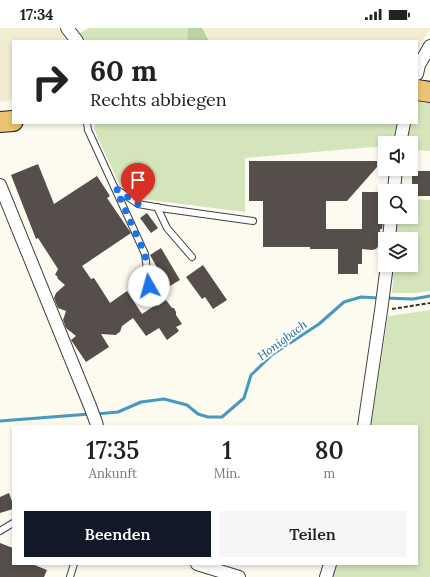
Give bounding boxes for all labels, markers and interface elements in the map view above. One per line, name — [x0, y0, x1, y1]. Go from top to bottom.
text: 17:34 — [20, 5, 53, 24]
text: 60 m — [90, 53, 157, 89]
icon: right — [24, 56, 76, 108]
text: Rechts abbiegen — [90, 88, 227, 111]
map controls — [378, 136, 418, 272]
button: sound — [378, 136, 418, 176]
pin — [121, 163, 155, 204]
icon: arrive — [127, 169, 149, 191]
button: search — [378, 184, 418, 224]
button: layers — [378, 232, 418, 272]
position arrow — [128, 265, 170, 307]
water label: Honigbach — [254, 316, 310, 363]
text: 17:35 — [86, 435, 139, 466]
text: 1 — [222, 435, 232, 466]
text: 80 — [315, 435, 344, 466]
text: Ankunft — [89, 465, 137, 482]
text: Min. — [214, 465, 240, 482]
text: m — [323, 465, 335, 482]
button: Beenden — [24, 511, 211, 557]
button: Teilen — [219, 511, 406, 557]

